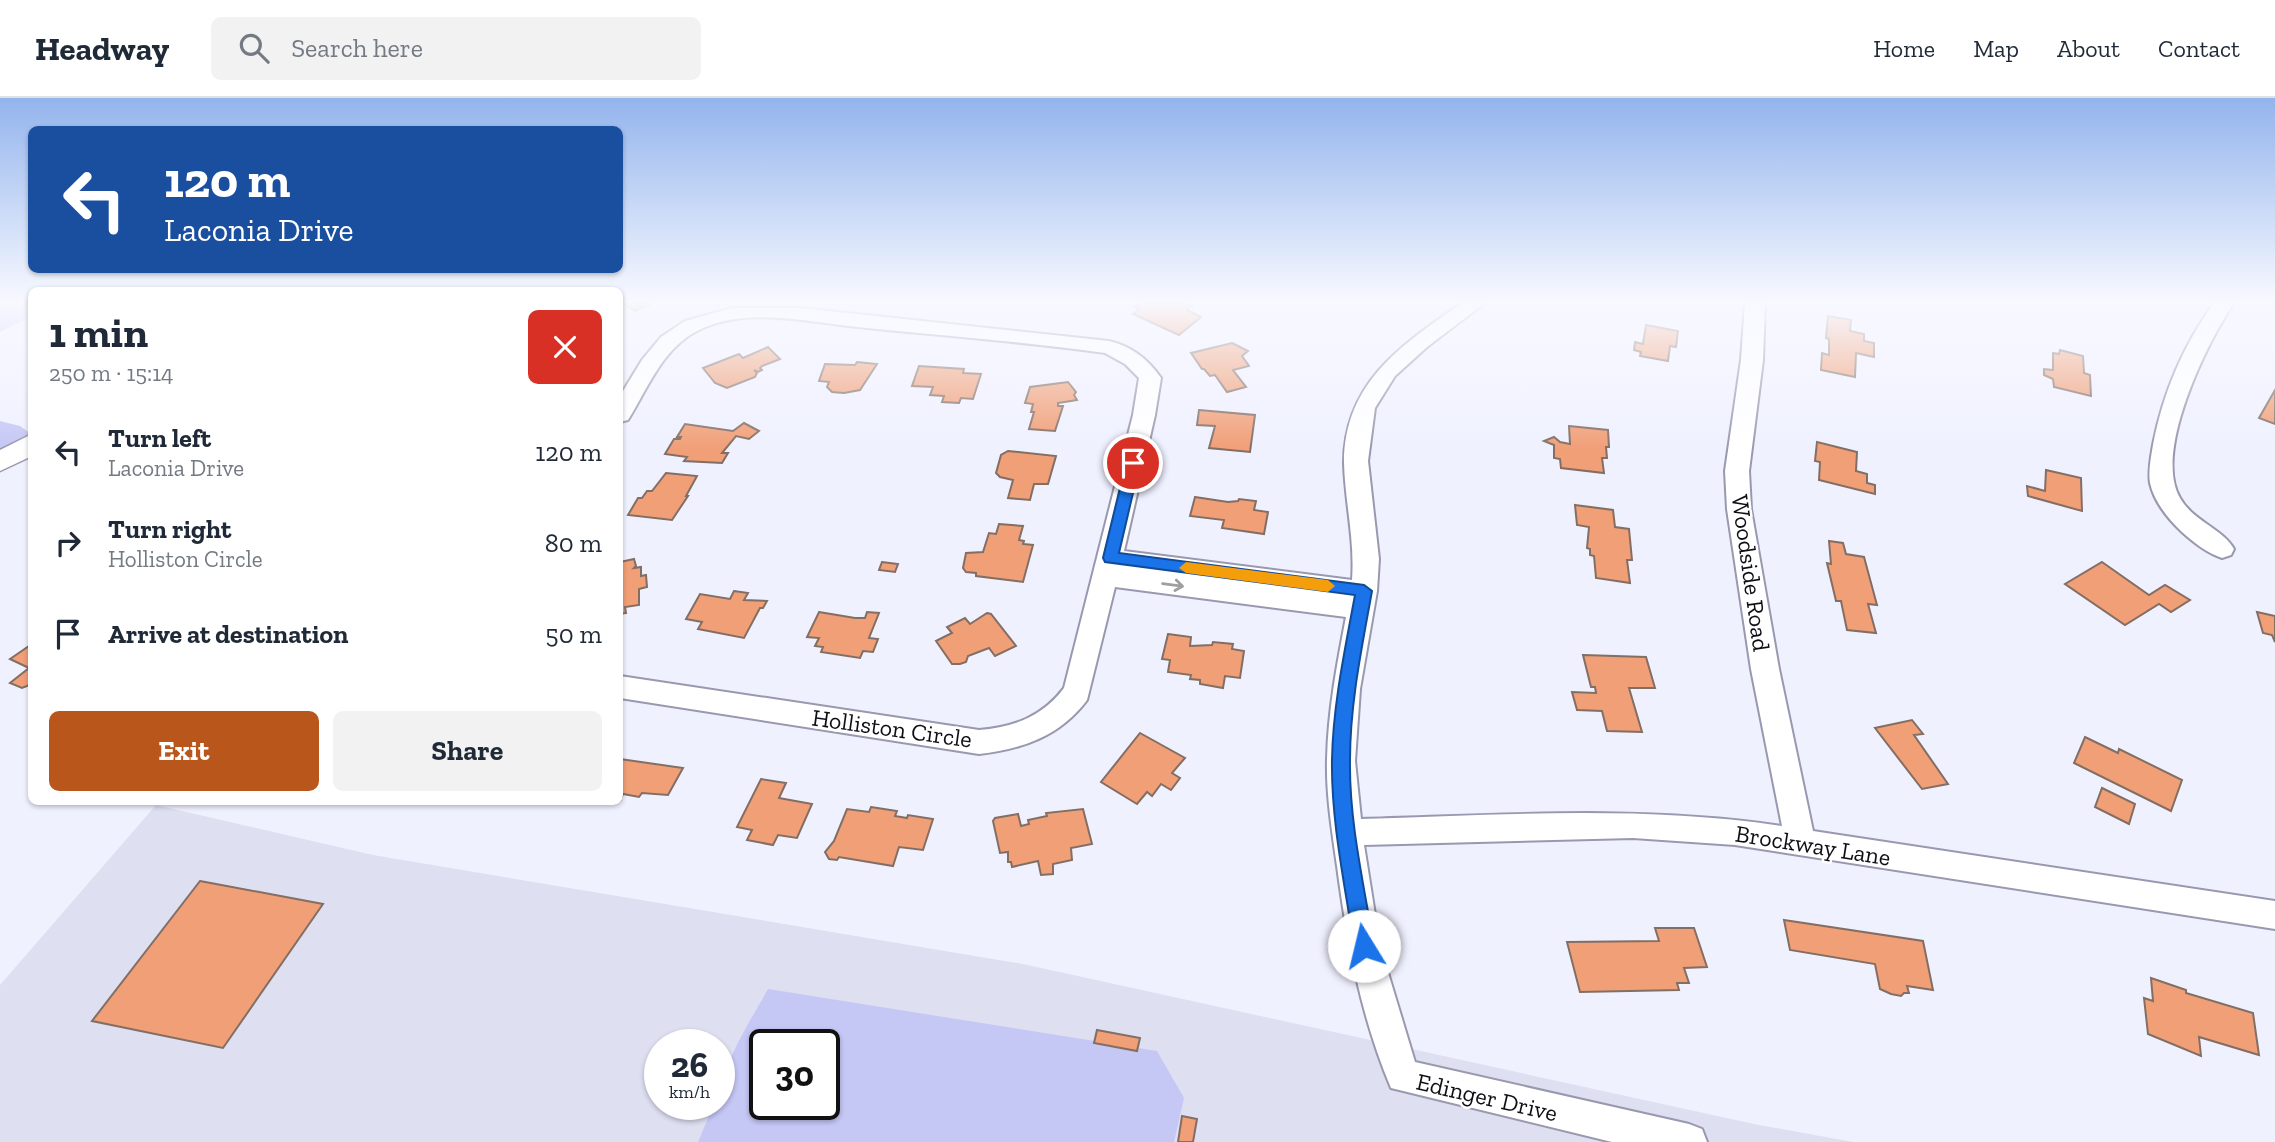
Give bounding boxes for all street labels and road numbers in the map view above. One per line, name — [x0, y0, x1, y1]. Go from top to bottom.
street label: Woodside Road — [1726, 493, 1776, 653]
street label: Holliston Circle — [810, 702, 974, 754]
street label: Brockway Lane — [1733, 818, 1893, 872]
street label: Edinger Drive — [1414, 1067, 1560, 1127]

